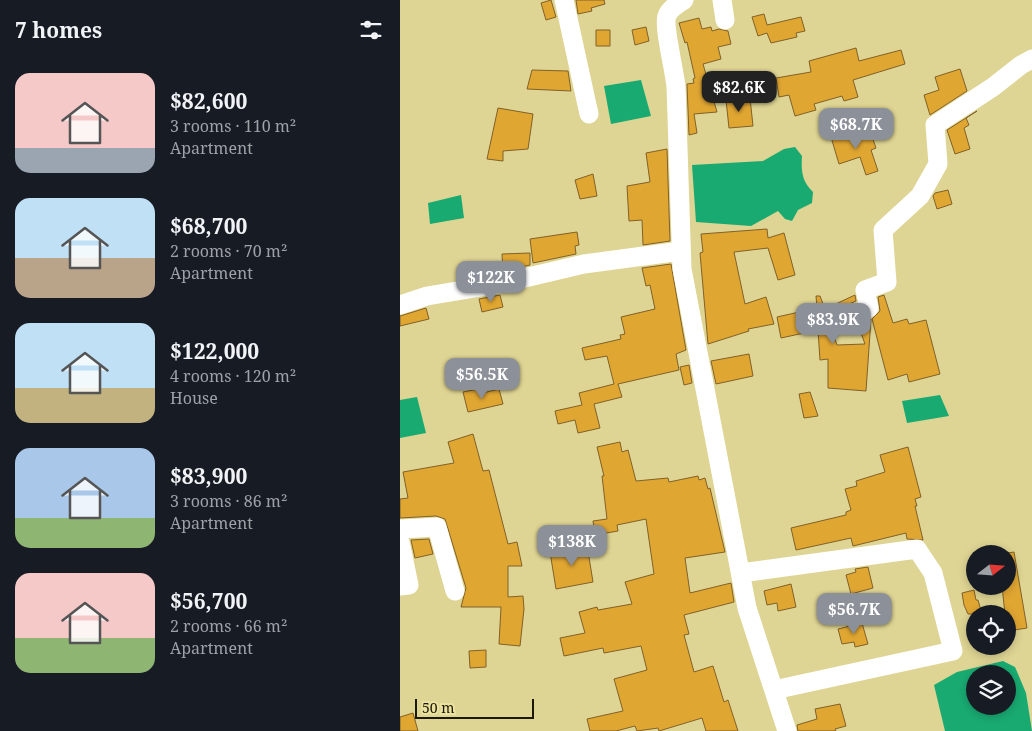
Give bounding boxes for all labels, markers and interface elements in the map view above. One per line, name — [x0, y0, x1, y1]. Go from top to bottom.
text: 7 homes — [15, 16, 102, 44]
icon: filters — [357, 16, 385, 44]
pin: $82.6K — [698, 70, 780, 113]
text: $82.6K — [713, 76, 765, 98]
text: $82,600 — [170, 87, 247, 115]
icon: home — [55, 93, 115, 153]
pin: $68.7K — [815, 108, 897, 150]
text: $68.7K — [830, 113, 882, 135]
text: 3 rooms · 110 m² — [170, 115, 296, 137]
text: Apartment — [170, 137, 253, 159]
text: $68,700 — [170, 212, 247, 240]
icon: home — [55, 218, 115, 278]
text: 2 rooms · 70 m² — [170, 240, 287, 262]
pin: $122K — [456, 260, 526, 303]
text: Apartment — [170, 262, 253, 284]
text: $122K — [467, 266, 515, 288]
pin: $83.9K — [792, 302, 874, 345]
text: $83.9K — [807, 308, 859, 330]
text: $122,000 — [170, 337, 259, 365]
icon: home — [55, 343, 115, 403]
pin: $56.5K — [441, 358, 523, 400]
text: $56.5K — [456, 363, 508, 385]
text: 4 rooms · 120 m² — [170, 365, 296, 387]
text: House — [170, 387, 218, 409]
text: $83,900 — [170, 462, 247, 490]
icon: home — [55, 468, 115, 528]
text: 3 rooms · 86 m² — [170, 490, 287, 512]
text: Apartment — [170, 512, 253, 534]
pin: $138K — [537, 524, 607, 567]
text: $138K — [548, 530, 596, 552]
north arrow — [966, 545, 1016, 595]
map controls — [966, 545, 1016, 715]
text: $56,700 — [170, 587, 247, 615]
pin: $56.7K — [813, 592, 895, 635]
icon: home — [55, 593, 115, 653]
text: $56.7K — [828, 598, 880, 620]
button: locate — [966, 605, 1016, 655]
text: 2 rooms · 66 m² — [170, 615, 287, 637]
text: Apartment — [170, 637, 253, 659]
button: layers — [966, 665, 1016, 715]
scale bar — [415, 696, 534, 719]
text: 50 m — [422, 698, 455, 717]

